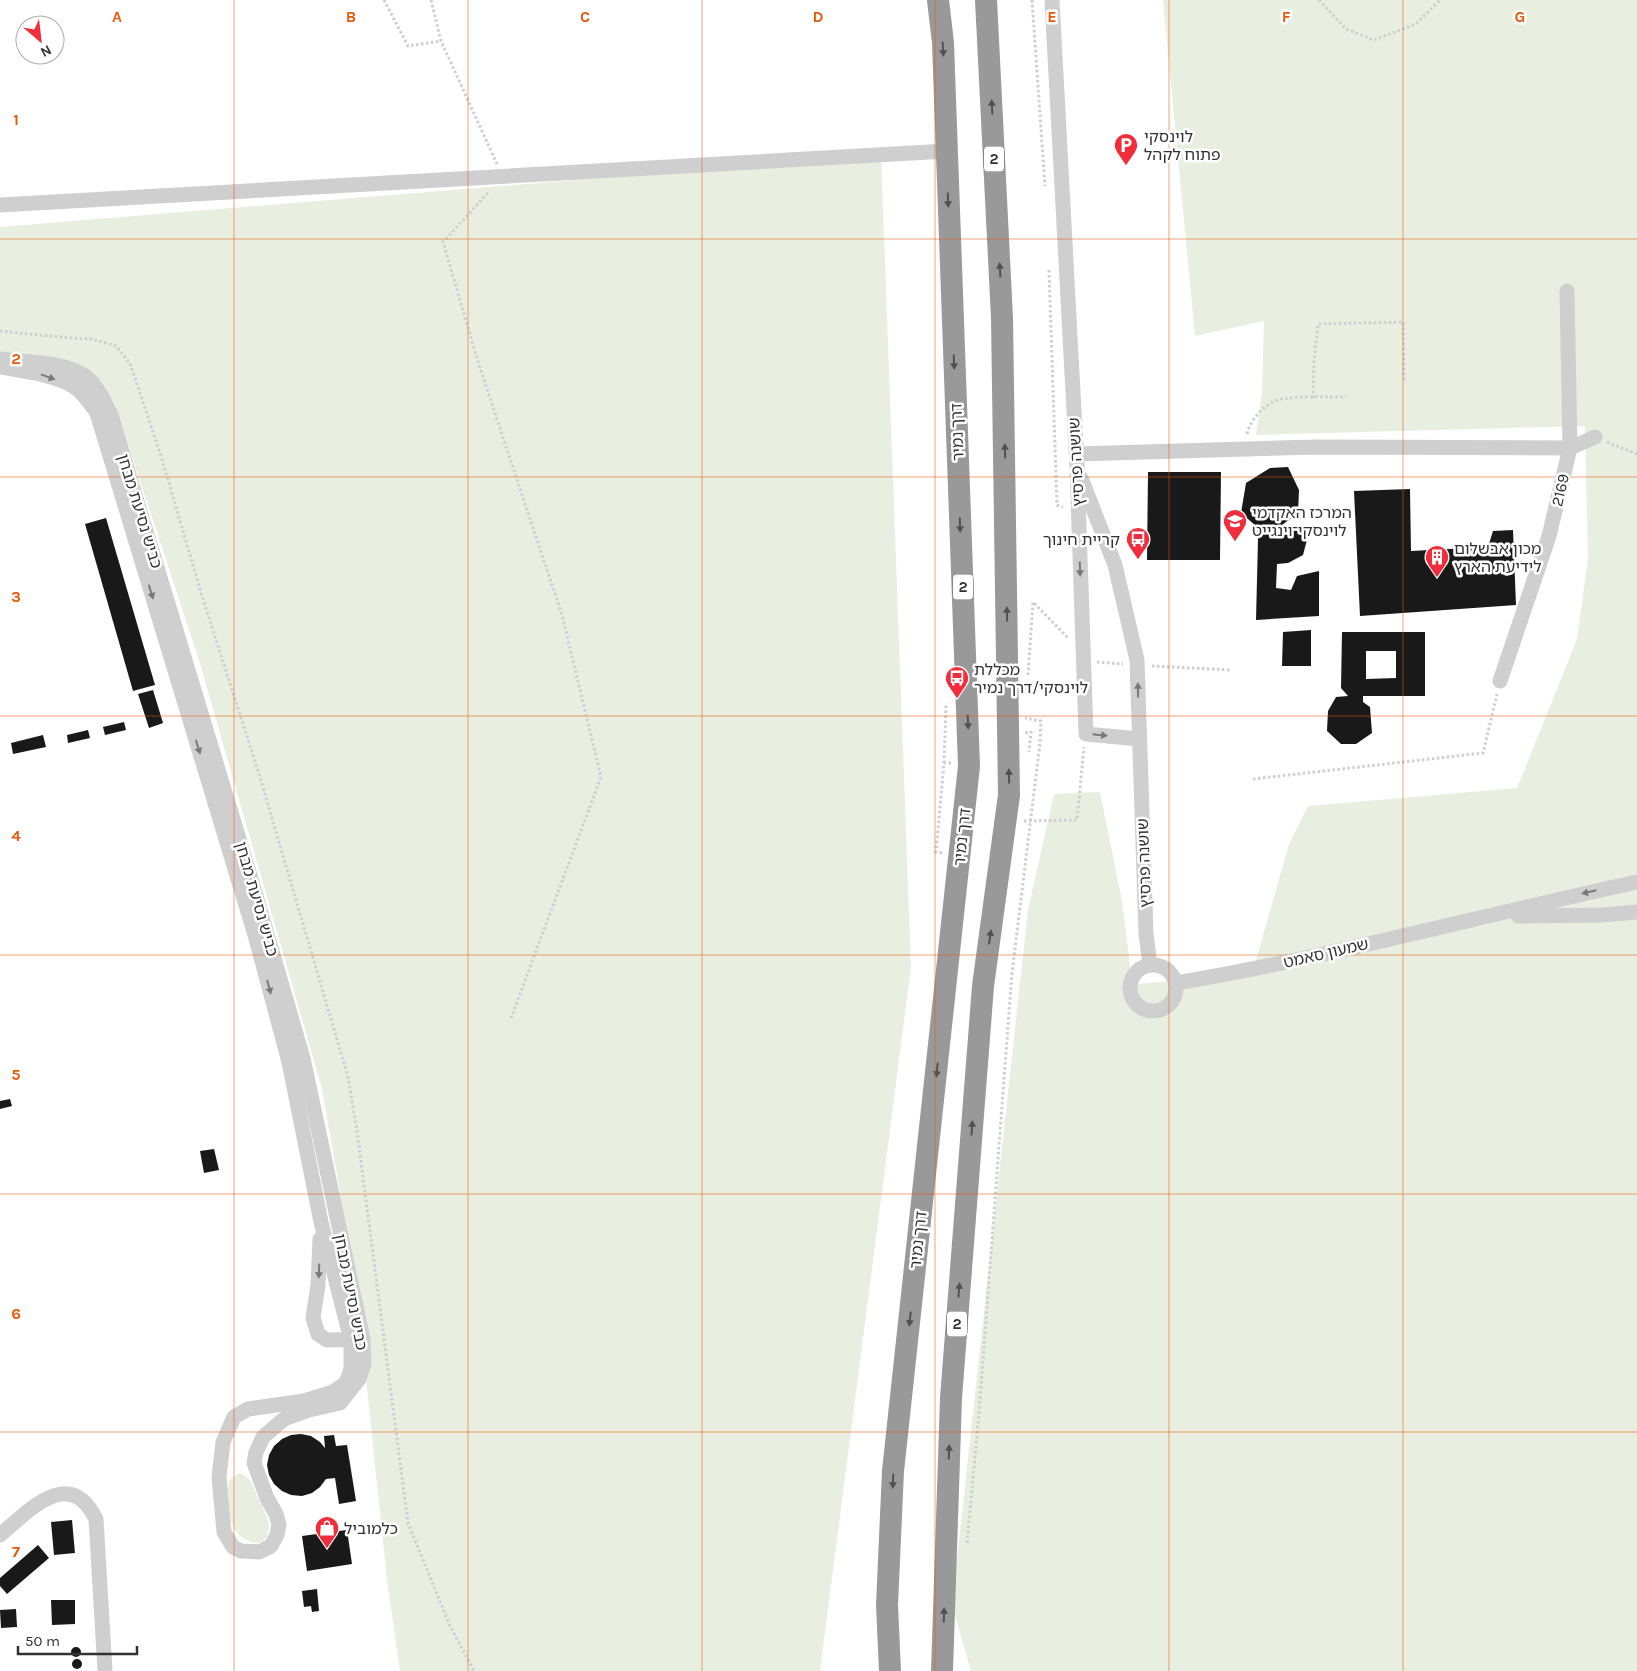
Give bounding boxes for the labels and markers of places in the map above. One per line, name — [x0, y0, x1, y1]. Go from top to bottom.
place label: לוינסקי פתוח לקהל — [1144, 127, 1221, 164]
parking icon: לוינסקי פתוח לקהל — [1113, 132, 1139, 166]
place label: המרכז האקדמי לוינסקי־וינגייט — [1252, 503, 1352, 540]
school or university icon: המרכז האקדמי לוינסקי־וינגייט — [1222, 508, 1248, 542]
bus stop icon: קריית חינוך — [1125, 526, 1151, 560]
place label: קריית חינוך — [1043, 530, 1120, 549]
place label: מכון אבשלום לידיעת הארץ — [1454, 539, 1542, 576]
building icon: מכון אבשלום לידיעת הארץ — [1424, 544, 1450, 578]
place label: מכללת לוינסקי/דרך נמיר — [974, 660, 1088, 697]
bus stop icon: מכללת לוינסקי/דרך נמיר — [944, 665, 970, 699]
shop icon: כלמוביל — [314, 1515, 340, 1549]
place label: כלמוביל — [344, 1519, 398, 1538]

